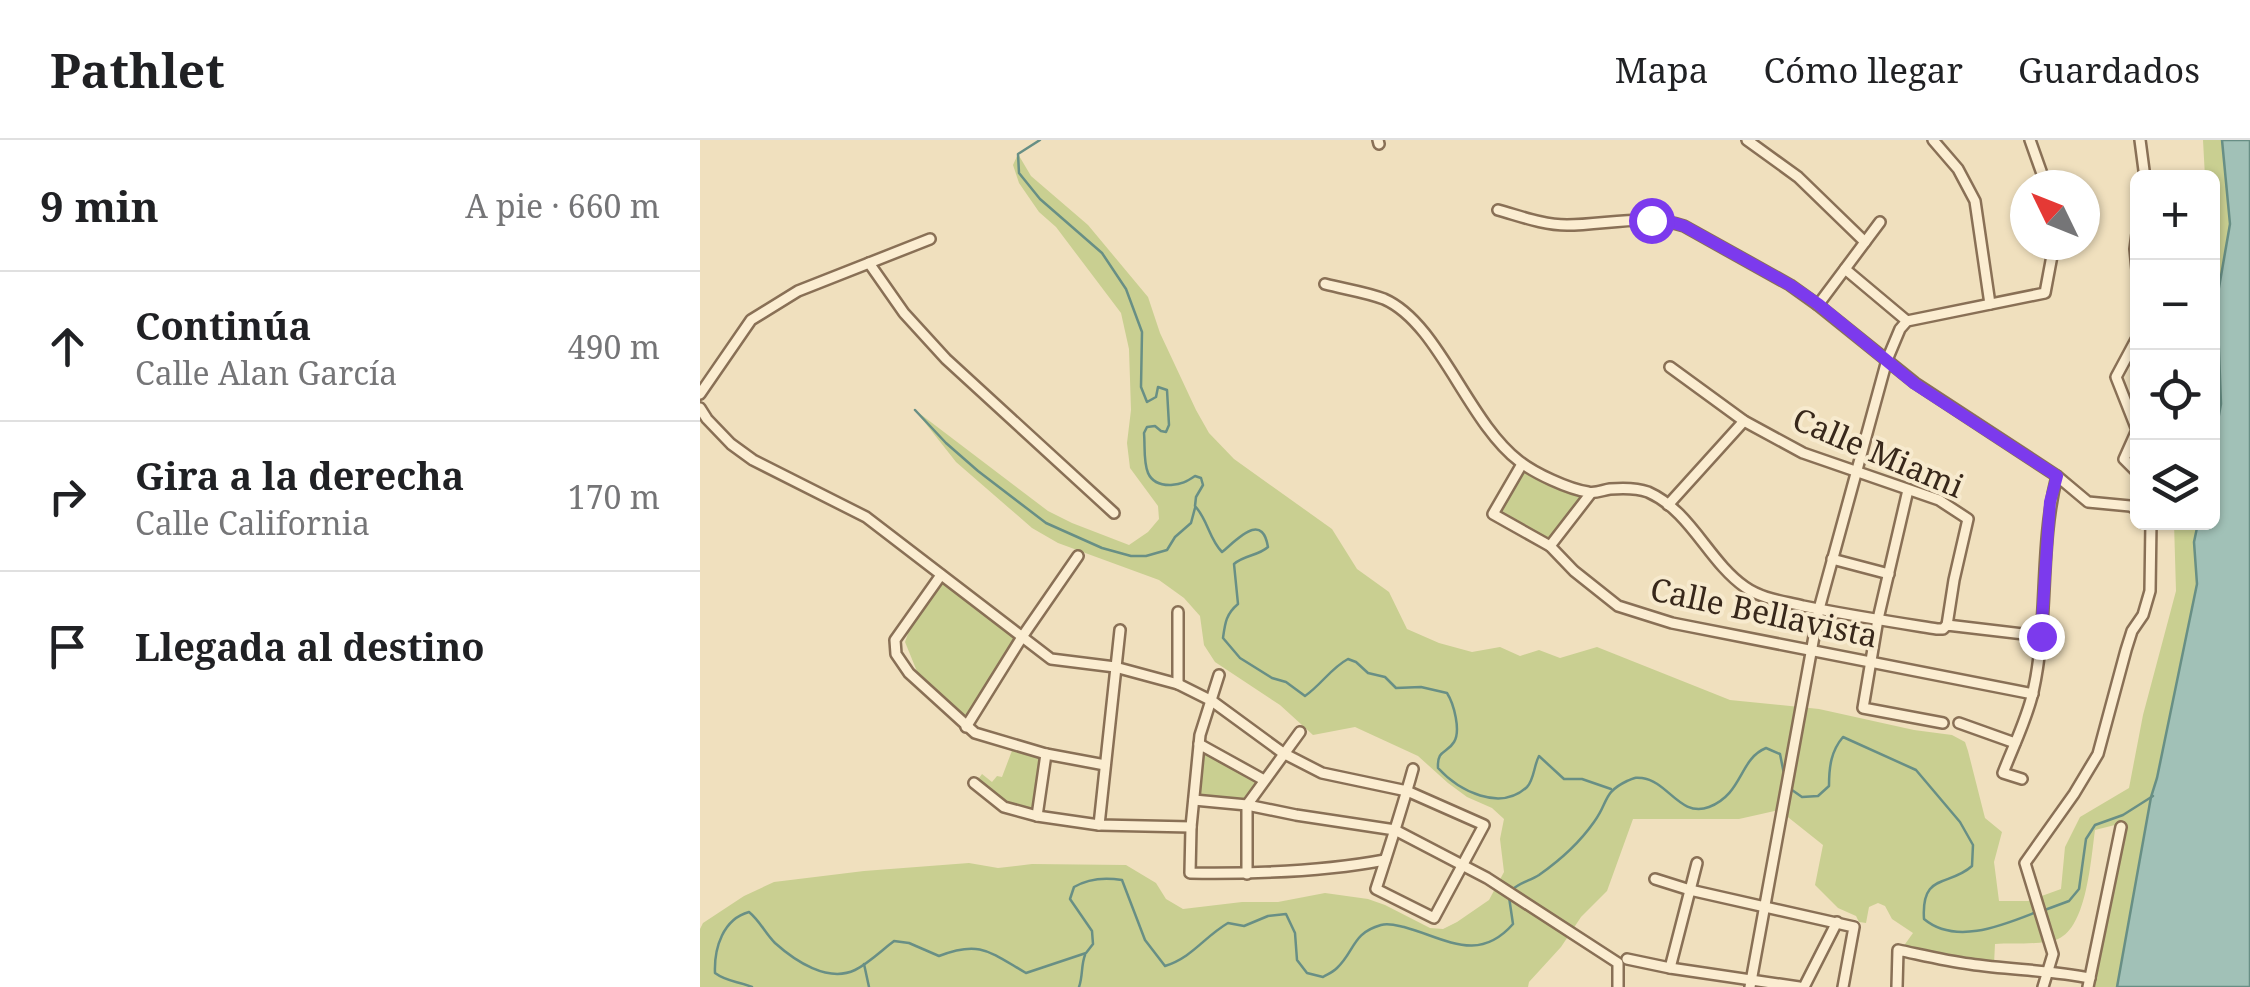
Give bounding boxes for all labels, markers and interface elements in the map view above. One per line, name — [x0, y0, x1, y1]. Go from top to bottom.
text: Pathlet — [50, 37, 225, 102]
text: Mapa — [1615, 46, 1708, 93]
text: Cómo llegar — [1763, 46, 1963, 93]
text: Guardados — [2018, 46, 2200, 93]
north arrow — [2010, 170, 2100, 260]
map controls — [2130, 170, 2220, 530]
button: + — [2130, 170, 2220, 260]
text: 9 min — [40, 177, 159, 234]
text: A pie · 660 m — [465, 184, 660, 227]
route start — [1629, 198, 1675, 244]
button: − — [2130, 260, 2220, 350]
text: Continúa — [135, 299, 311, 351]
icon: ahead — [40, 319, 95, 374]
text: 490 m — [568, 325, 660, 368]
button: locate — [2130, 350, 2220, 440]
text: Calle Alan García — [135, 351, 397, 394]
street label: Calle Miami — [1787, 396, 1971, 507]
button: layers — [2130, 440, 2220, 530]
text: Gira a la derecha — [135, 449, 464, 501]
icon: right — [40, 469, 95, 524]
text: 170 m — [568, 475, 660, 518]
text: Calle California — [135, 501, 370, 544]
street label: Calle Bellavista — [1647, 566, 1882, 657]
route end — [2019, 614, 2065, 660]
icon: arrive — [40, 619, 95, 674]
text: Llegada al destino — [135, 620, 485, 672]

